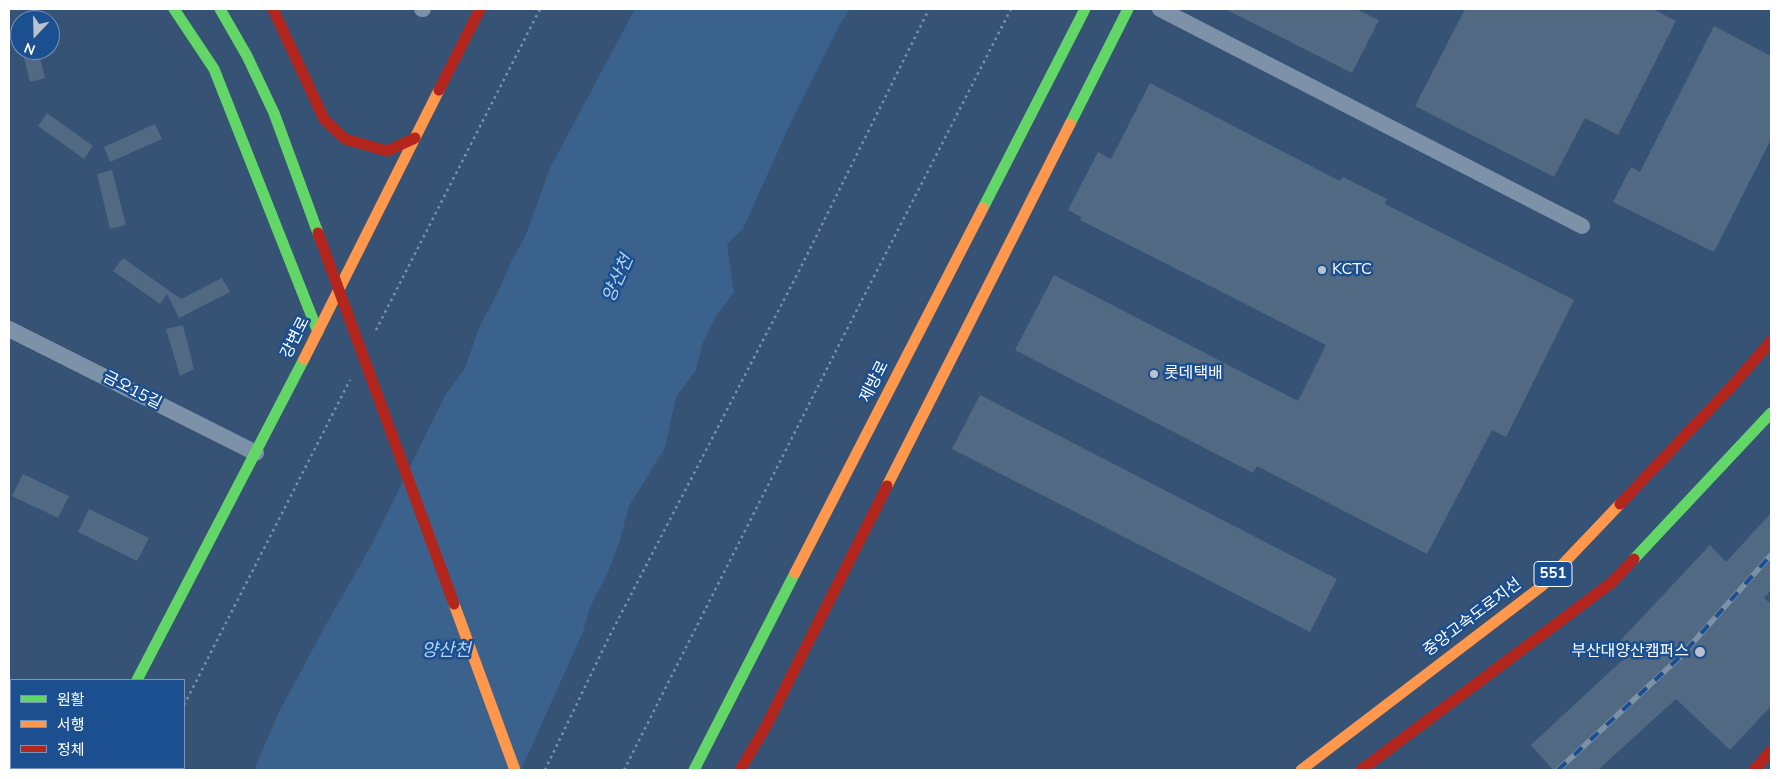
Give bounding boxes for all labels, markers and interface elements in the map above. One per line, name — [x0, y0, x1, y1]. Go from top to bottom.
north arrow — [10, 10, 60, 60]
text: N — [22, 38, 38, 59]
water label: 양산천 — [599, 252, 639, 306]
place label: KCTC — [1332, 260, 1372, 280]
marker: KCTC — [1316, 264, 1328, 276]
street label: 강변로 — [277, 314, 315, 362]
street label: 제방로 — [856, 358, 894, 406]
place label: 롯데택배 — [1164, 364, 1223, 384]
street label: 금오15길 — [99, 368, 165, 414]
marker: 롯데택배 — [1148, 368, 1160, 380]
road number: 551 — [1534, 562, 1572, 586]
street label: 중앙고속도로지선 — [1420, 575, 1526, 661]
water label: 양산천 — [421, 641, 471, 663]
place label: 부산대양산캠퍼스 — [1571, 642, 1689, 662]
marker: 부산대양산캠퍼스 — [1693, 645, 1707, 659]
legend — [10, 679, 185, 769]
text: 원활 — [57, 690, 85, 710]
text: 서행 — [57, 715, 85, 735]
text: 정체 — [57, 740, 85, 760]

